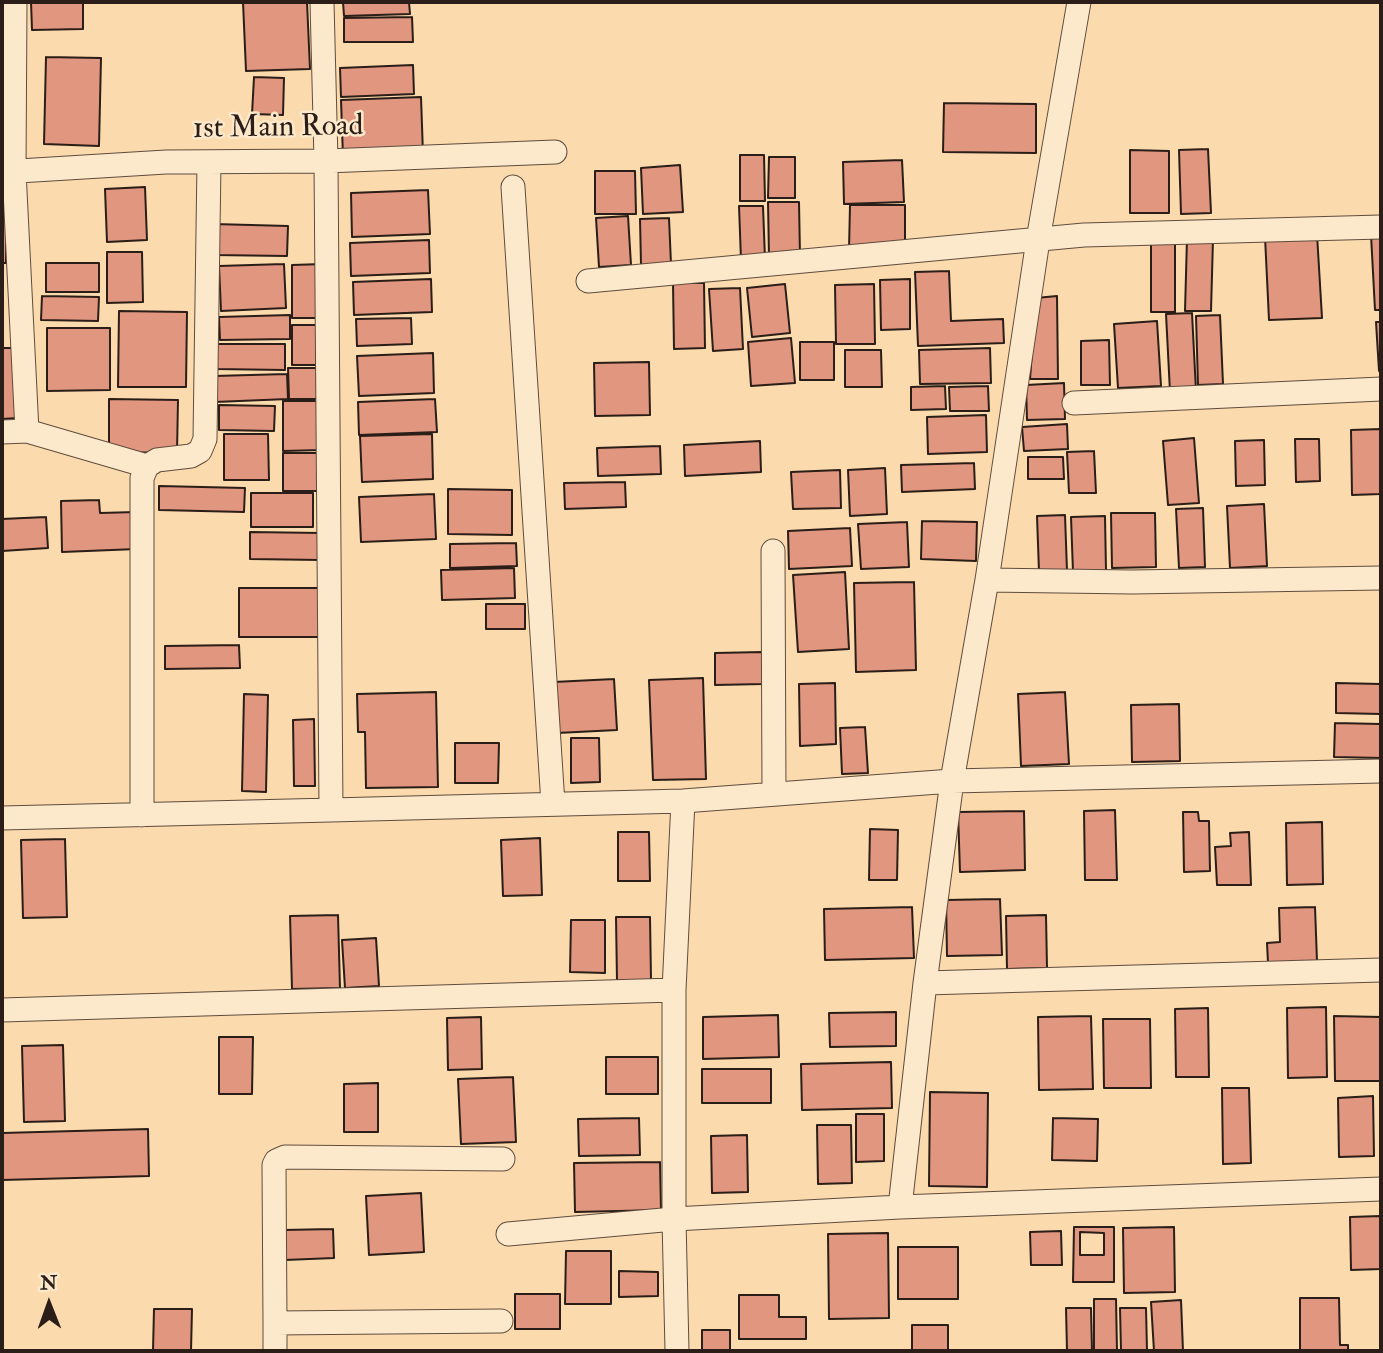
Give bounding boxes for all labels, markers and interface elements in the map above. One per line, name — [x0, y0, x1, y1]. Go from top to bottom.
street label: 1st Main Road — [192, 110, 364, 148]
north arrow — [14, 1269, 84, 1339]
text: N — [40, 1271, 57, 1295]

